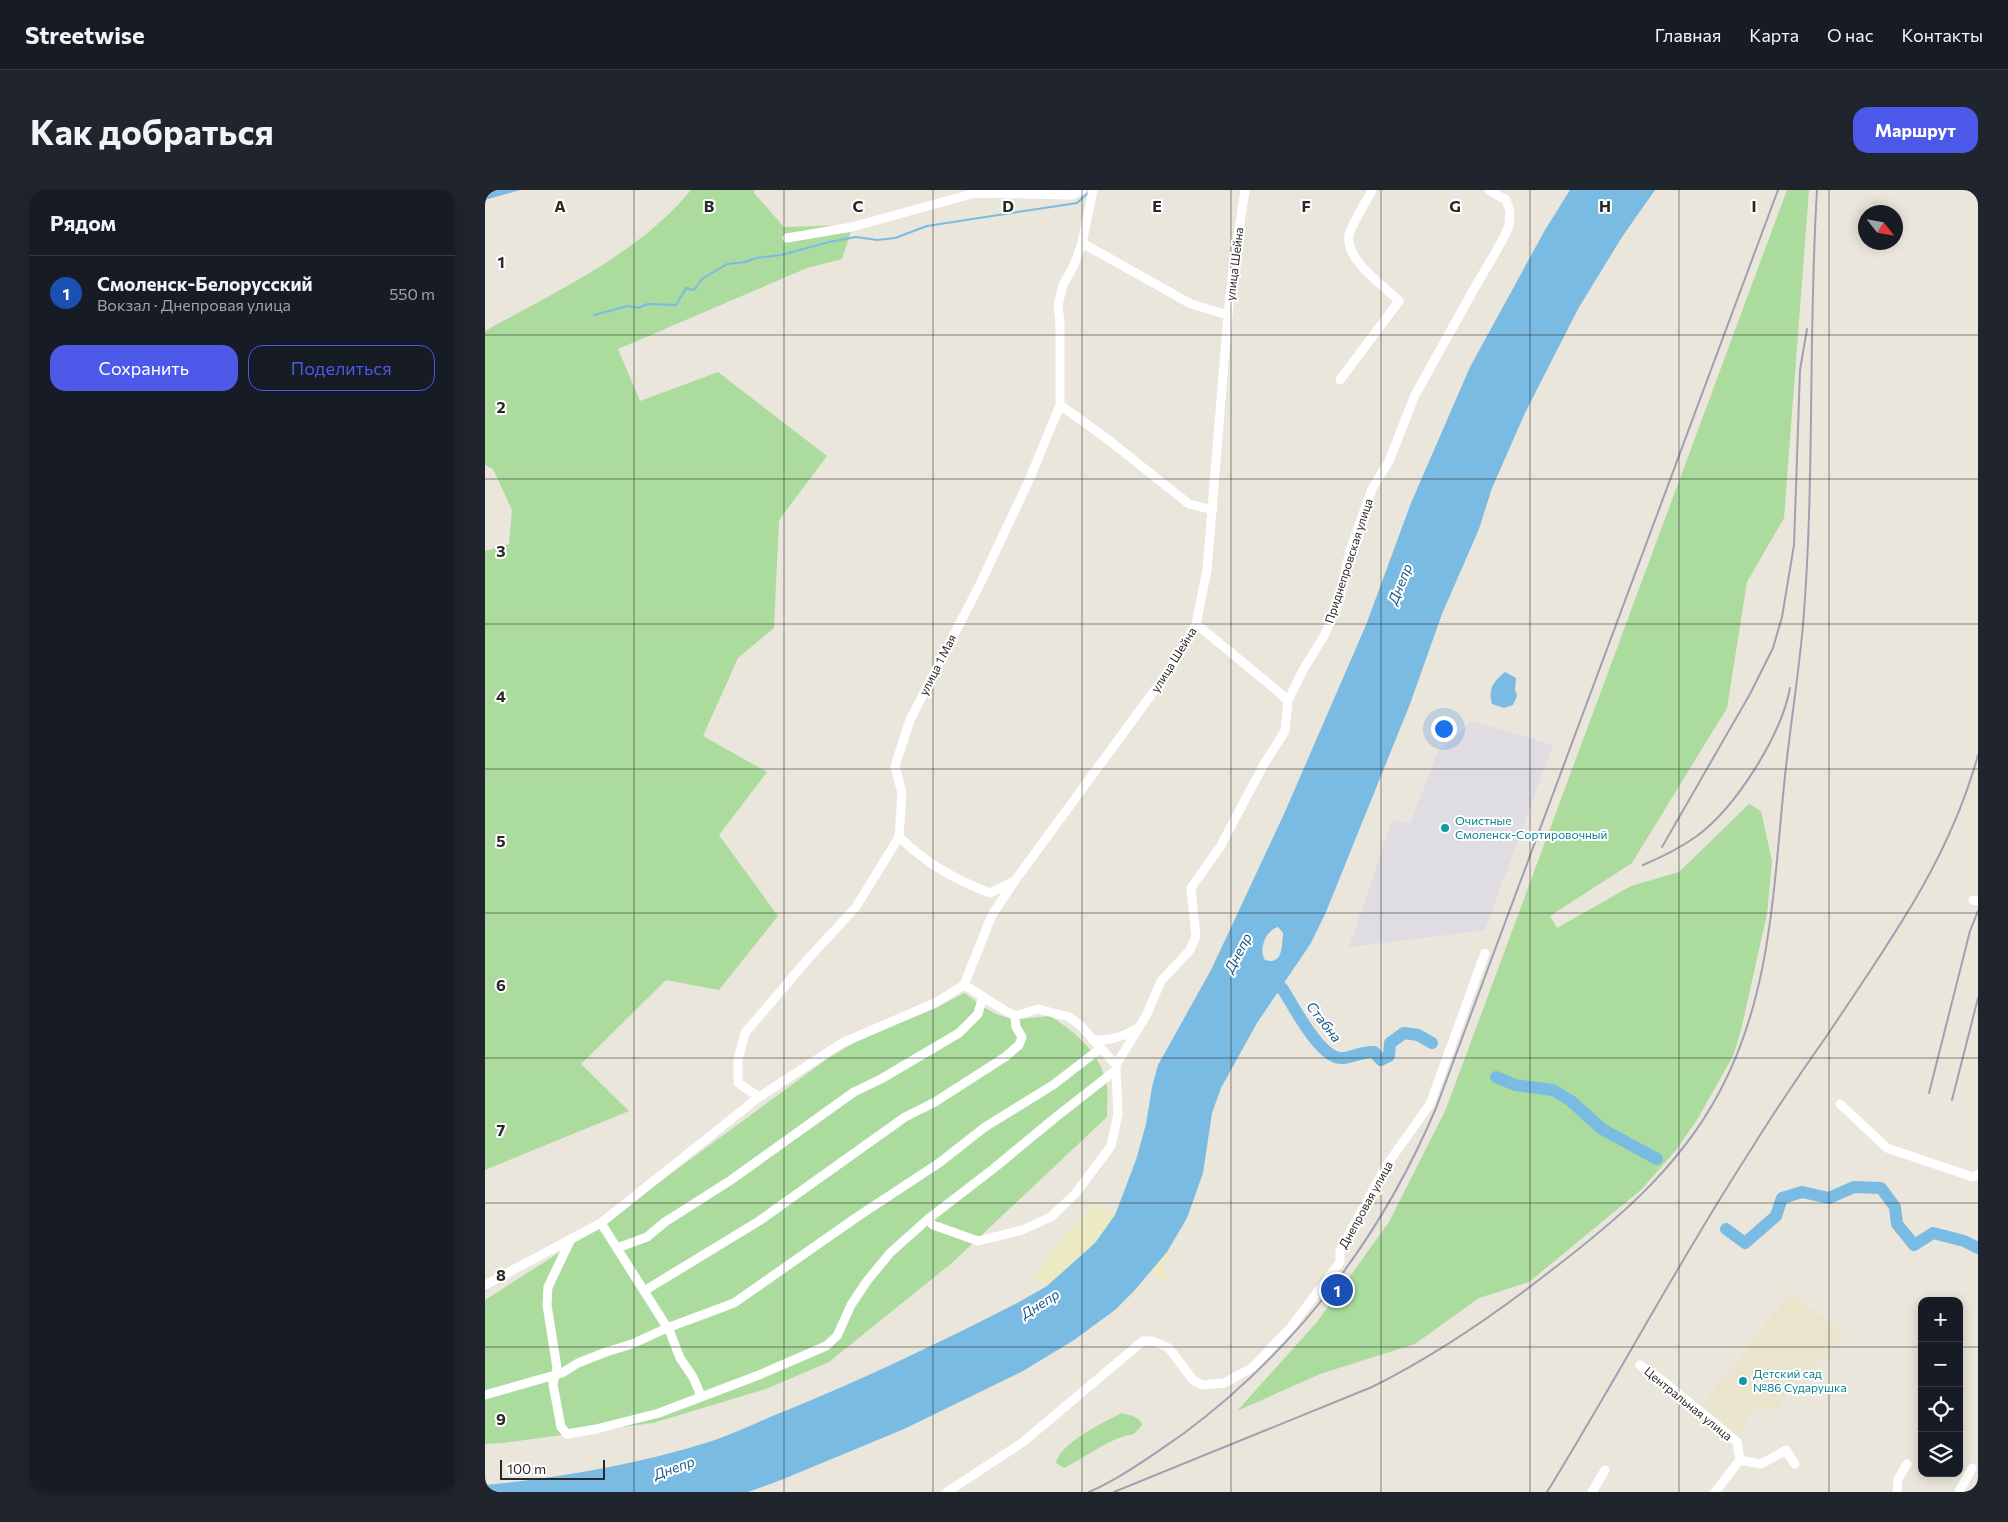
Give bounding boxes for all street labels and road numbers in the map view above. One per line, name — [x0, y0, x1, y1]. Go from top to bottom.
street label: улица Шейна — [1223, 226, 1245, 301]
street label: Приднепровская улица — [1321, 497, 1375, 625]
street label: улица Шейна — [1148, 624, 1199, 695]
street label: улица 1 Мая — [916, 632, 958, 697]
street label: Днепровая улица — [1335, 1158, 1395, 1251]
street label: Центральная улица — [1642, 1364, 1735, 1443]

